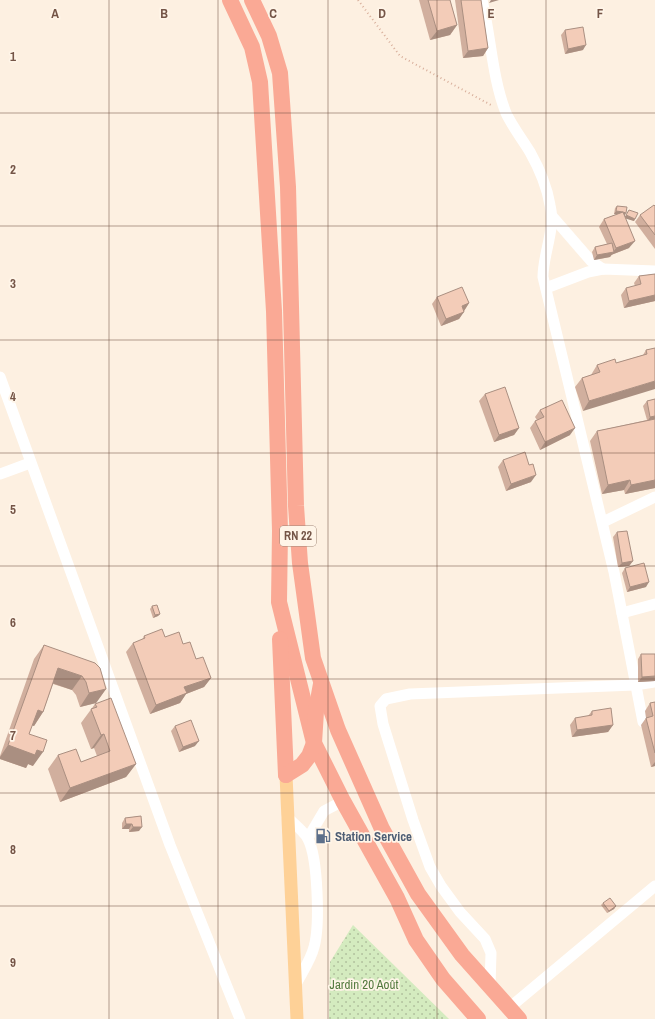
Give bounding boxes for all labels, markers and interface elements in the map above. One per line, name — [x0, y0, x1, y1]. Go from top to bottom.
text: A — [51, 5, 59, 22]
text: B — [160, 5, 168, 22]
text: C — [269, 5, 277, 22]
text: D — [378, 5, 386, 22]
text: E — [487, 5, 495, 22]
text: F — [597, 5, 604, 22]
text: 1 — [10, 48, 16, 65]
text: 2 — [10, 161, 16, 178]
text: 3 — [10, 275, 16, 292]
text: 4 — [10, 388, 16, 405]
text: 5 — [10, 501, 16, 518]
road number: RN 22 — [280, 526, 316, 546]
text: 6 — [10, 614, 16, 631]
text: 7 — [10, 727, 16, 744]
fuel station icon: Station Service — [314, 827, 332, 845]
place label: Station Service — [335, 828, 412, 845]
text: 8 — [10, 841, 16, 858]
text: 9 — [10, 954, 16, 971]
park label: Jardin 20 Août — [330, 976, 398, 993]

